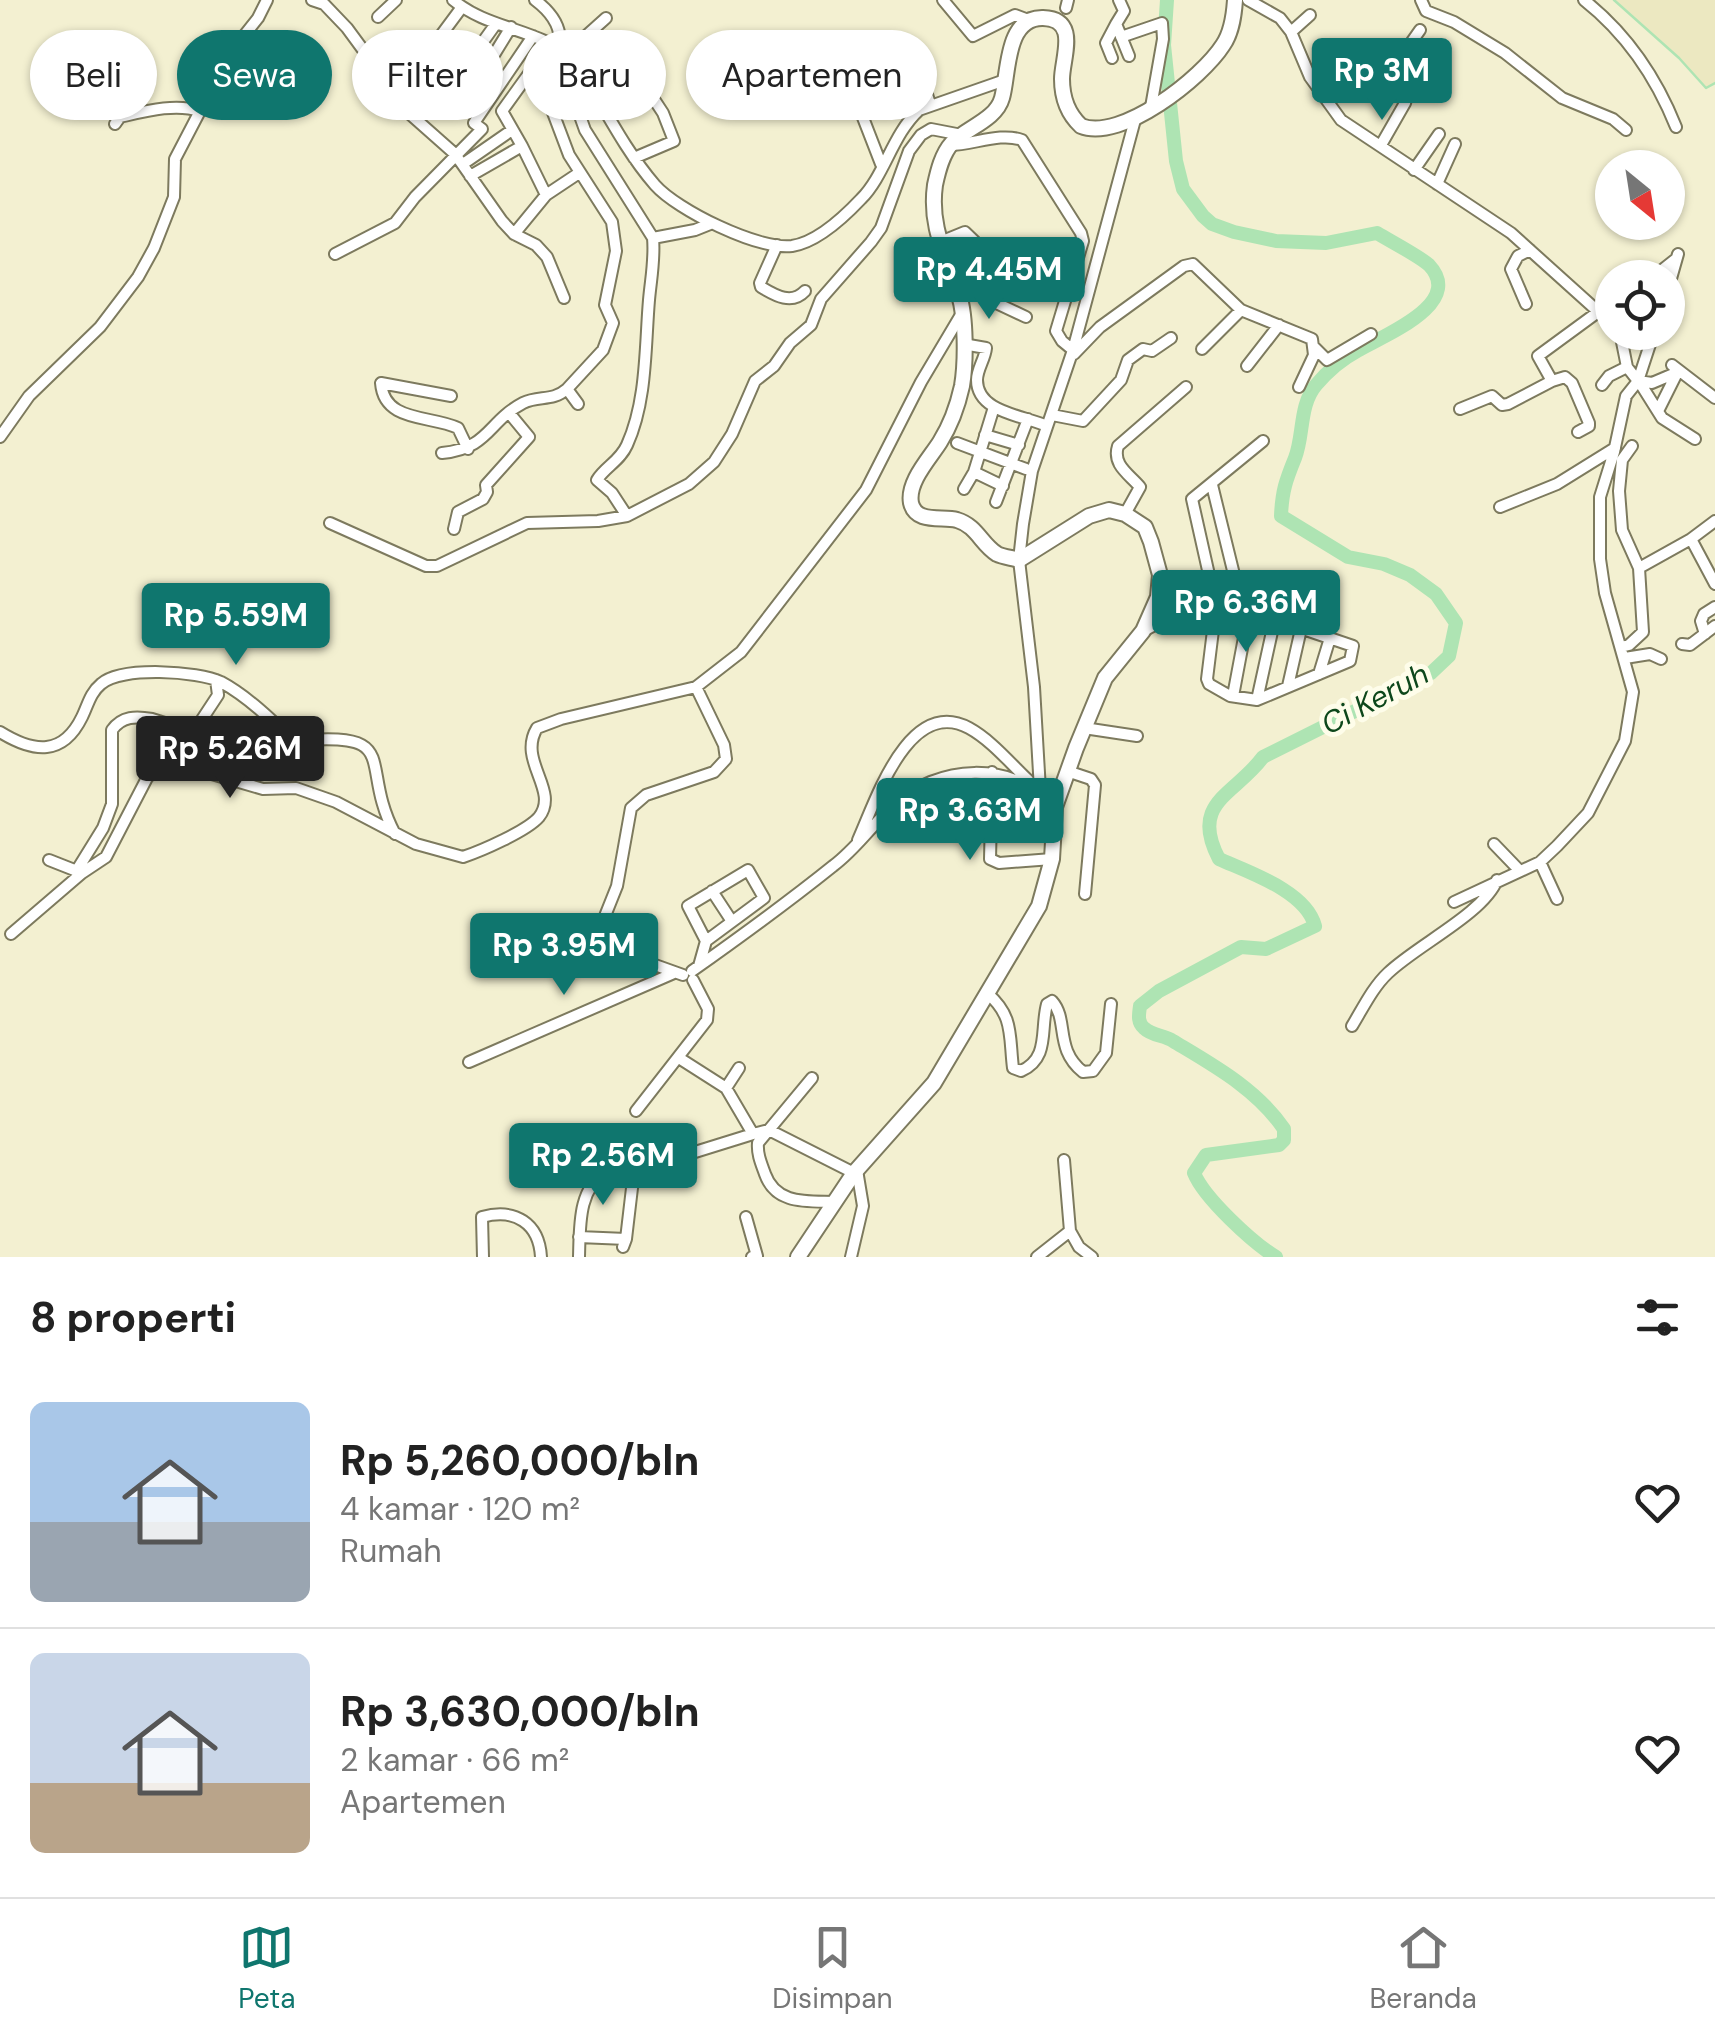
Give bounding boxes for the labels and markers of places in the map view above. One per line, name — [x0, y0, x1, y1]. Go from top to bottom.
pin: Rp 3M — [1312, 38, 1452, 123]
pin: Rp 4.45M — [886, 237, 1092, 322]
pin: Rp 6.36M — [1143, 570, 1349, 655]
pin: Rp 5.59M — [133, 583, 339, 668]
pin: Rp 5.26M — [127, 716, 333, 801]
pin: Rp 3.63M — [867, 778, 1073, 863]
pin: Rp 3.95M — [461, 913, 667, 998]
pin: Rp 2.56M — [500, 1123, 706, 1208]

